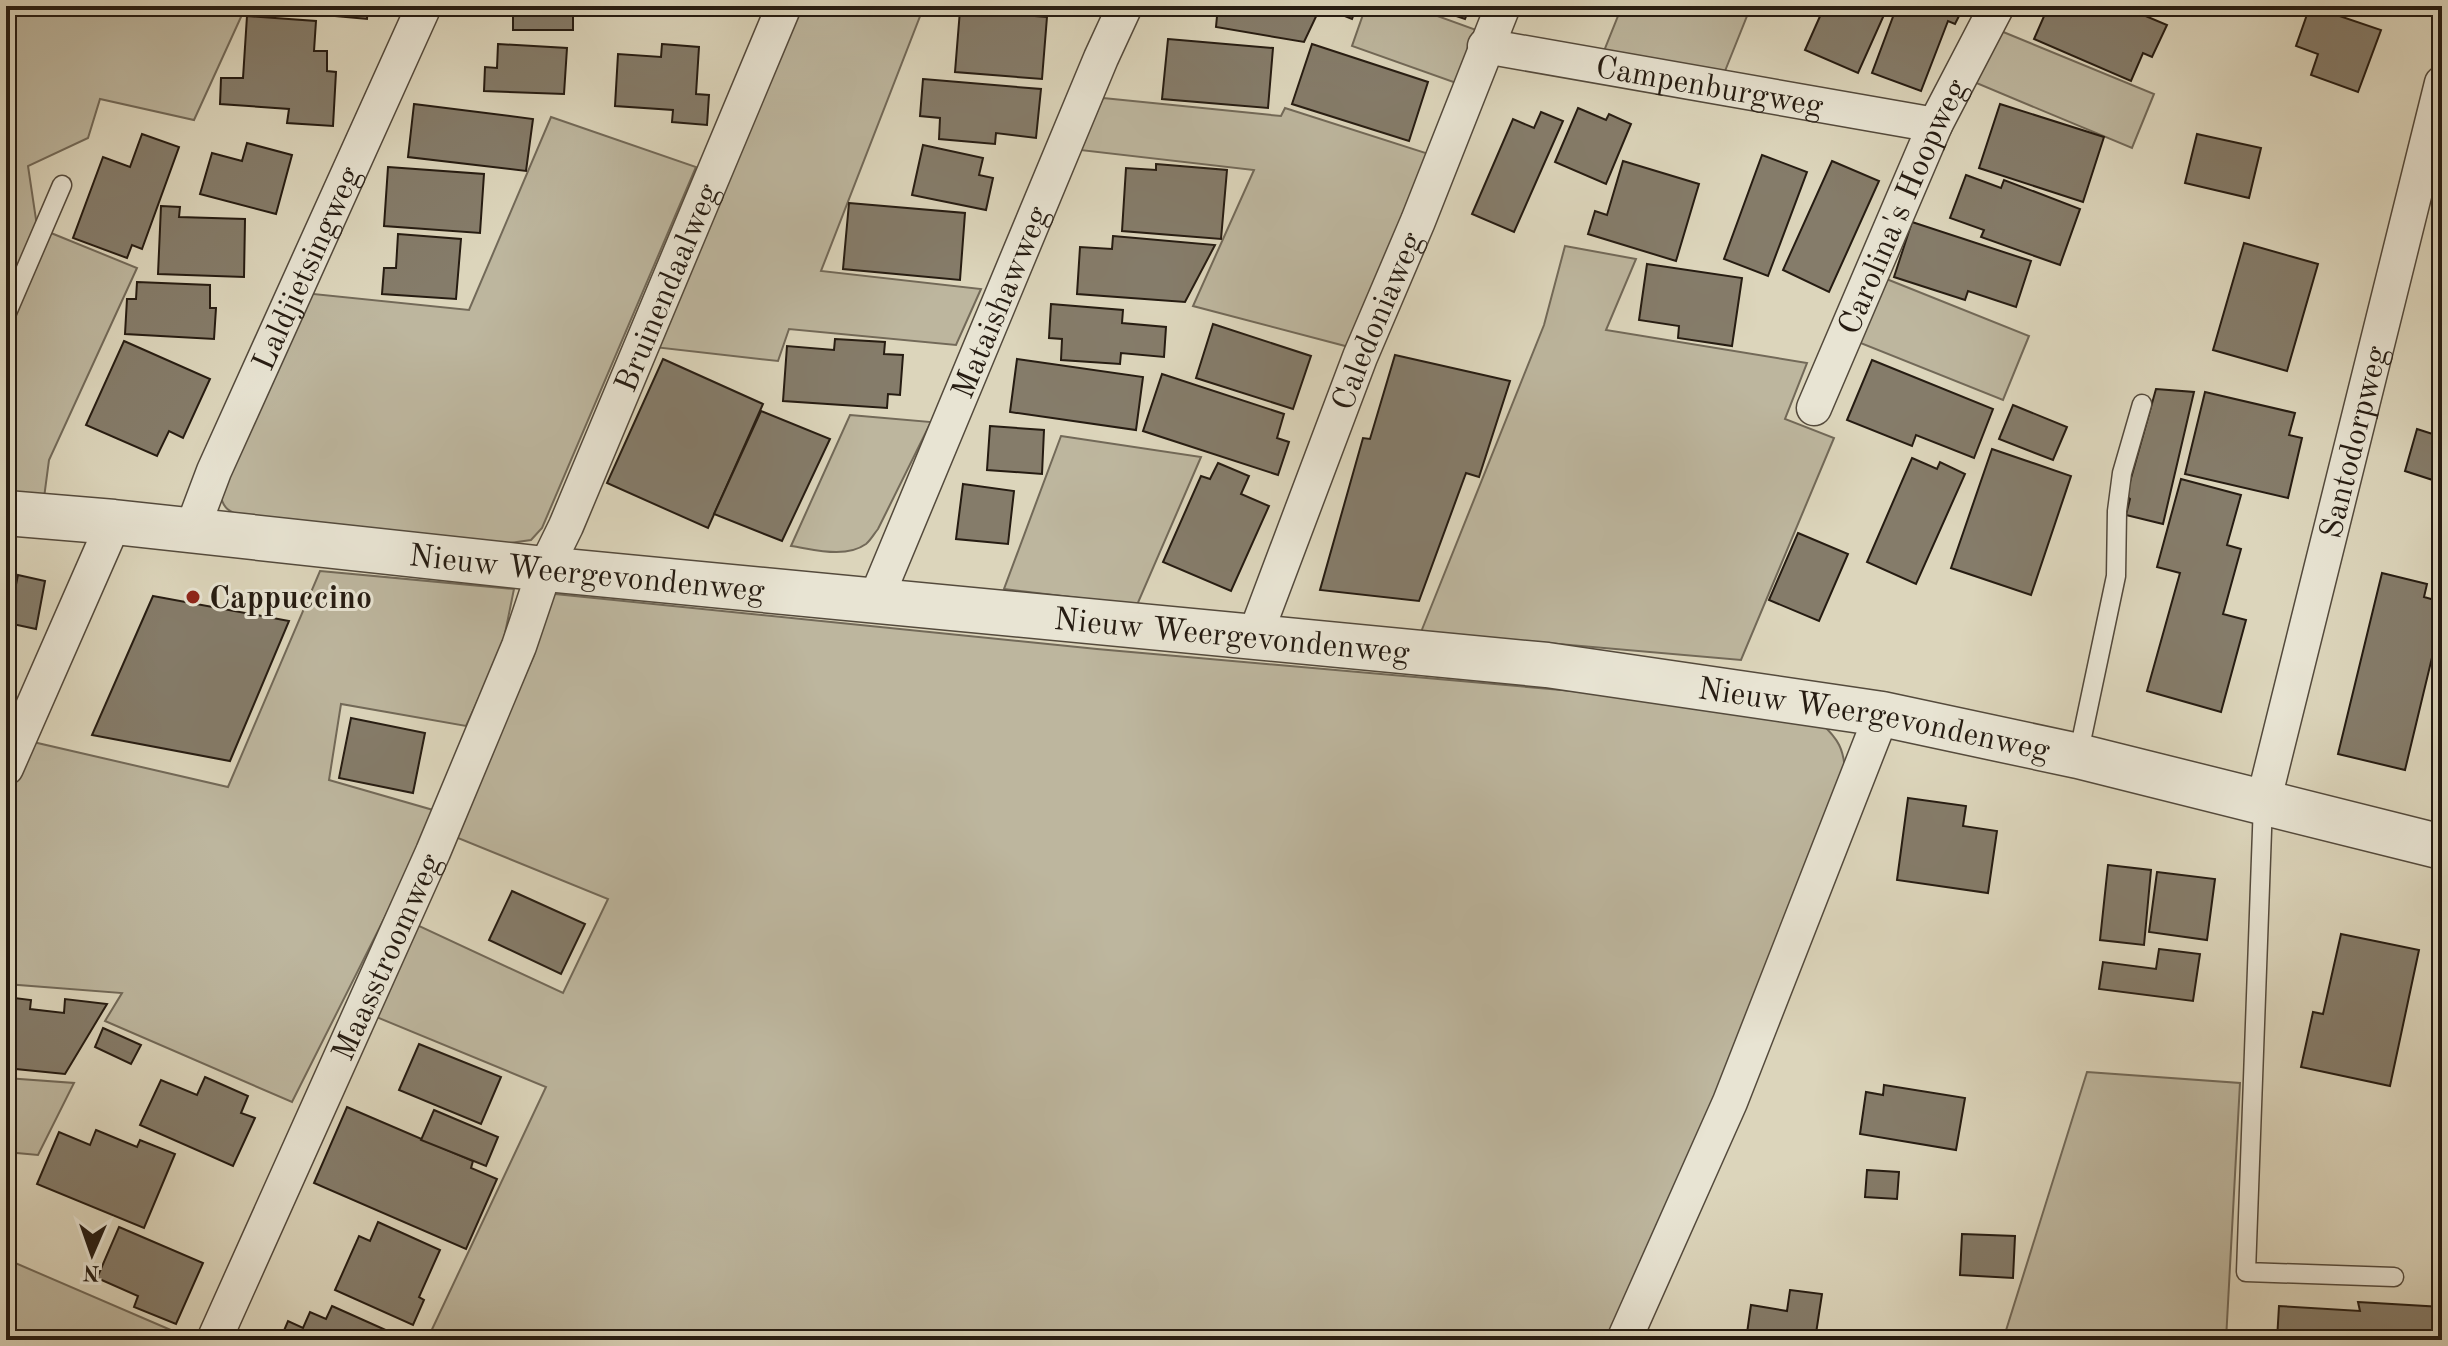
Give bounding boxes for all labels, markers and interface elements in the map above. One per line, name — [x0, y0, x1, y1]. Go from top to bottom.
street label: Campenburgweg — [1593, 53, 1825, 124]
street label: Carolina's Hoopweg — [1834, 75, 1975, 340]
street label: Laldjietsingweg — [249, 162, 368, 376]
street label: Bruinendaalweg — [611, 180, 727, 397]
street label: Mataishawweg — [948, 202, 1056, 404]
street label: Caledoniaweg — [1328, 228, 1430, 415]
street label: Santodorpweg — [2316, 343, 2395, 542]
street label: Nieuw Weergevondenweg — [407, 541, 766, 609]
place label: Cappuccino — [209, 584, 372, 616]
marker: Cappuccino — [184, 588, 202, 606]
street label: Nieuw Weergevondenweg — [1052, 605, 1411, 671]
street label: Nieuw Weergevondenweg — [1695, 674, 2052, 769]
street label: Maasstroomweg — [328, 850, 449, 1066]
north arrow — [52, 1214, 132, 1294]
text: N — [82, 1261, 100, 1283]

